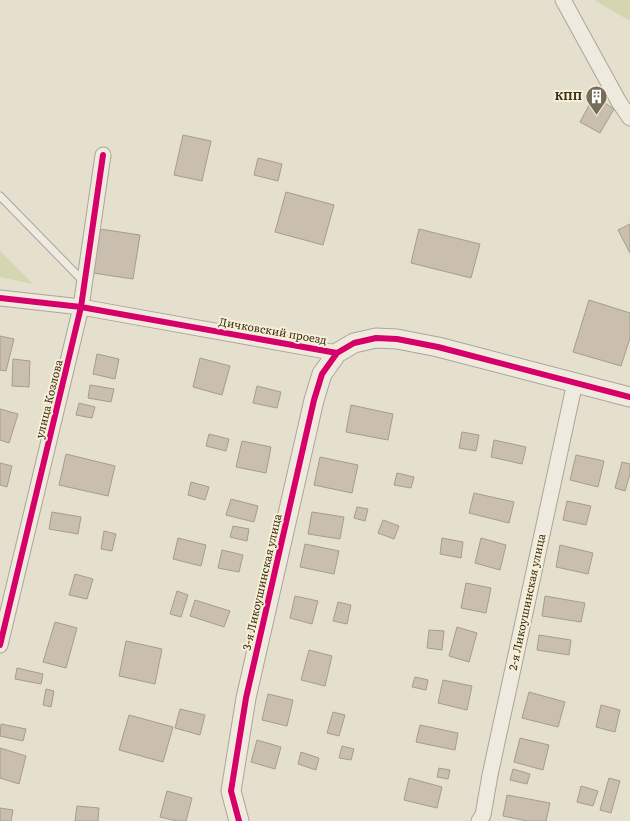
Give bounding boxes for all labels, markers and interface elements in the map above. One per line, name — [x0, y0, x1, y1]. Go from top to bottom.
building icon: КПП — [584, 83, 610, 116]
place label: КПП — [555, 87, 582, 103]
street label: Дичковский проезд — [218, 313, 329, 347]
street label: улица Козлова — [30, 357, 66, 440]
street label: 3-я Ликоушинская улица — [238, 512, 285, 652]
street label: 2-я Ликоушинская улица — [504, 532, 548, 672]

